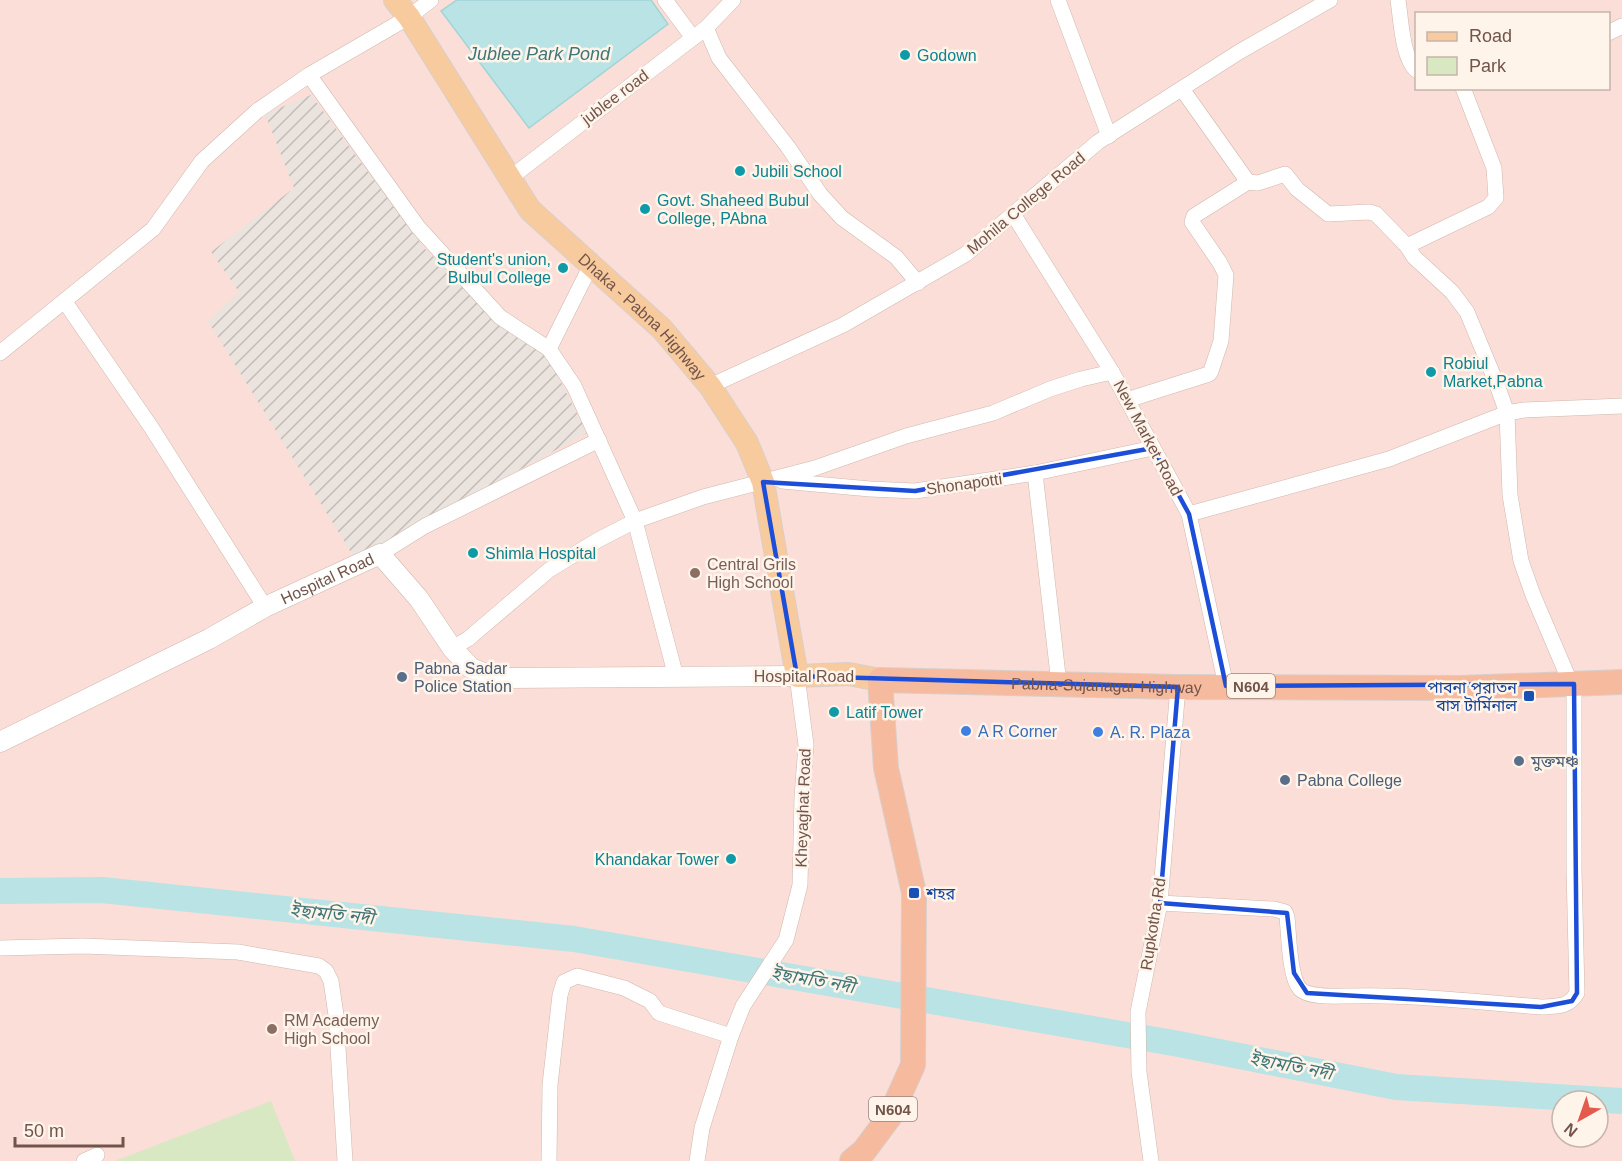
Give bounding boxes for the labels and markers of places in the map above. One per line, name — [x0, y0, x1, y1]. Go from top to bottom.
place label: Godown — [917, 47, 977, 64]
marker: Godown — [898, 48, 912, 62]
place label: Jubili School — [752, 163, 842, 180]
marker: Jubili School — [733, 164, 747, 178]
place label: Govt. Shaheed Bubul College, PAbna — [657, 192, 809, 227]
marker: Govt. Shaheed Bubul College, PAbna — [638, 202, 652, 216]
place label: Student's union, Bulbul College — [437, 251, 551, 286]
marker: Student's union, Bulbul College — [556, 261, 570, 275]
place label: Robiul Market,Pabna — [1443, 355, 1543, 390]
marker: Robiul Market,Pabna — [1424, 365, 1438, 379]
place label: Shimla Hospital — [485, 545, 596, 562]
marker: Shimla Hospital — [466, 546, 480, 560]
place label: Central Grils High School — [707, 556, 796, 591]
marker: Central Grils High School — [688, 566, 702, 580]
place label: Pabna Sadar Police Station — [414, 660, 512, 695]
marker: Pabna Sadar Police Station — [395, 670, 409, 684]
place label: পাবনা পুরাতন বাস টার্মিনাল — [1427, 679, 1517, 714]
marker: পাবনা পুরাতন বাস টার্মিনাল — [1522, 689, 1536, 703]
place label: Latif Tower — [846, 704, 924, 721]
marker: Latif Tower — [827, 705, 841, 719]
place label: A R Corner — [978, 723, 1058, 740]
marker: A R Corner — [959, 724, 973, 738]
place label: A. R. Plaza — [1110, 724, 1190, 741]
marker: A. R. Plaza — [1091, 725, 1105, 739]
place label: মুক্তমঞ্চ — [1530, 753, 1579, 771]
marker: মুক্তমঞ্চ — [1512, 754, 1526, 768]
place label: Pabna College — [1297, 772, 1402, 789]
marker: Pabna College — [1278, 773, 1292, 787]
place label: Khandakar Tower — [595, 851, 720, 868]
marker: Khandakar Tower — [724, 852, 738, 866]
place label: শহর — [925, 885, 955, 902]
marker: শহর — [907, 886, 921, 900]
place label: RM Academy High School — [284, 1012, 379, 1047]
marker: RM Academy High School — [265, 1022, 279, 1036]

